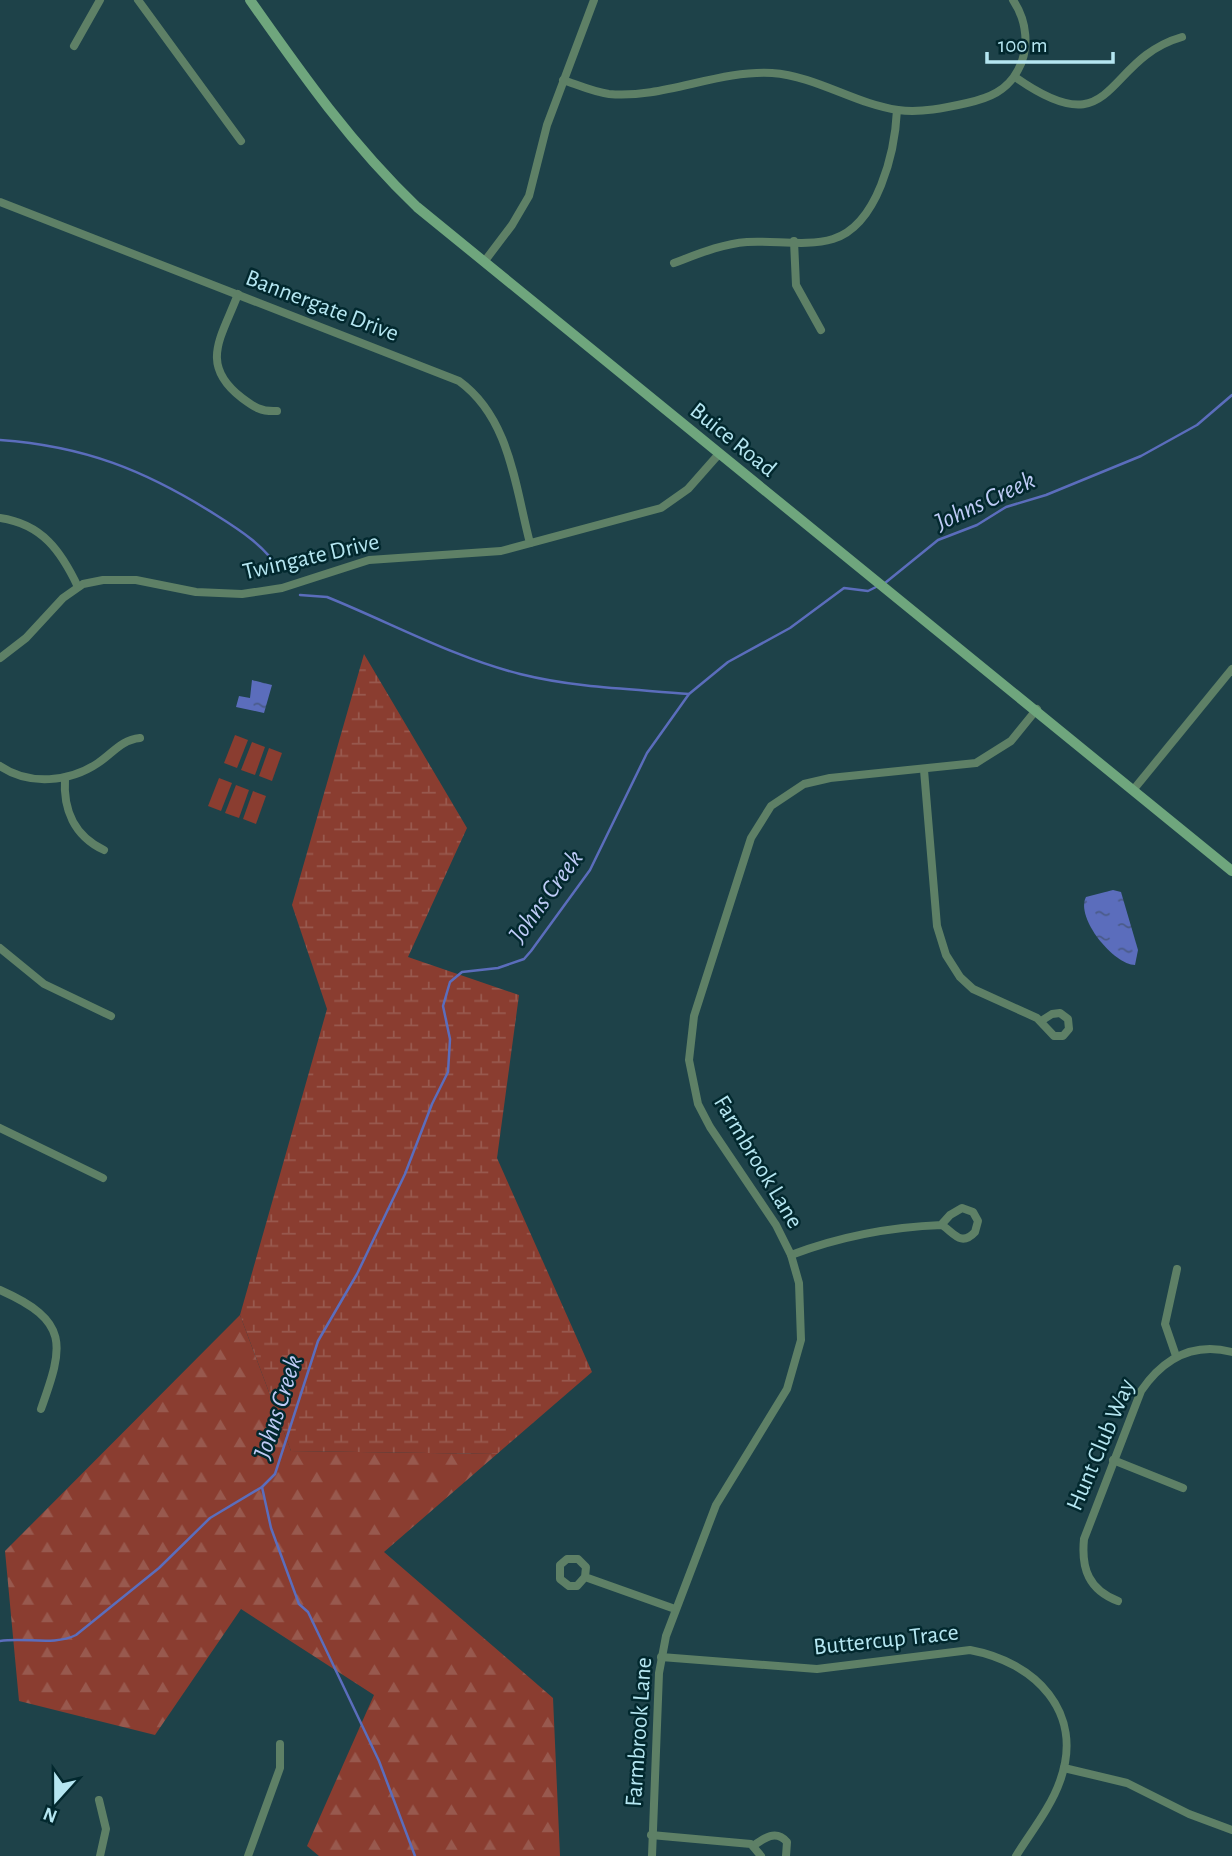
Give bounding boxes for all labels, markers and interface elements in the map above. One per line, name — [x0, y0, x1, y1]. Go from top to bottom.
scale bar — [987, 21, 1113, 65]
text: 100 m — [998, 35, 1048, 56]
street label: Bannergate Drive — [242, 266, 402, 346]
street label: Buice Road — [685, 398, 781, 482]
water label: Johns Creek — [930, 467, 1039, 536]
street label: Twingate Drive — [240, 530, 382, 584]
water label: Johns Creek — [503, 845, 588, 948]
street label: Farmbrook Lane — [709, 1091, 807, 1233]
water label: Johns Creek — [249, 1352, 307, 1463]
street label: Hunt Club Way — [1063, 1376, 1139, 1514]
street label: Buttercup Trace — [812, 1620, 960, 1660]
street label: Farmbrook Lane — [622, 1656, 656, 1808]
north arrow — [21, 1765, 91, 1835]
text: N — [41, 1803, 60, 1826]

